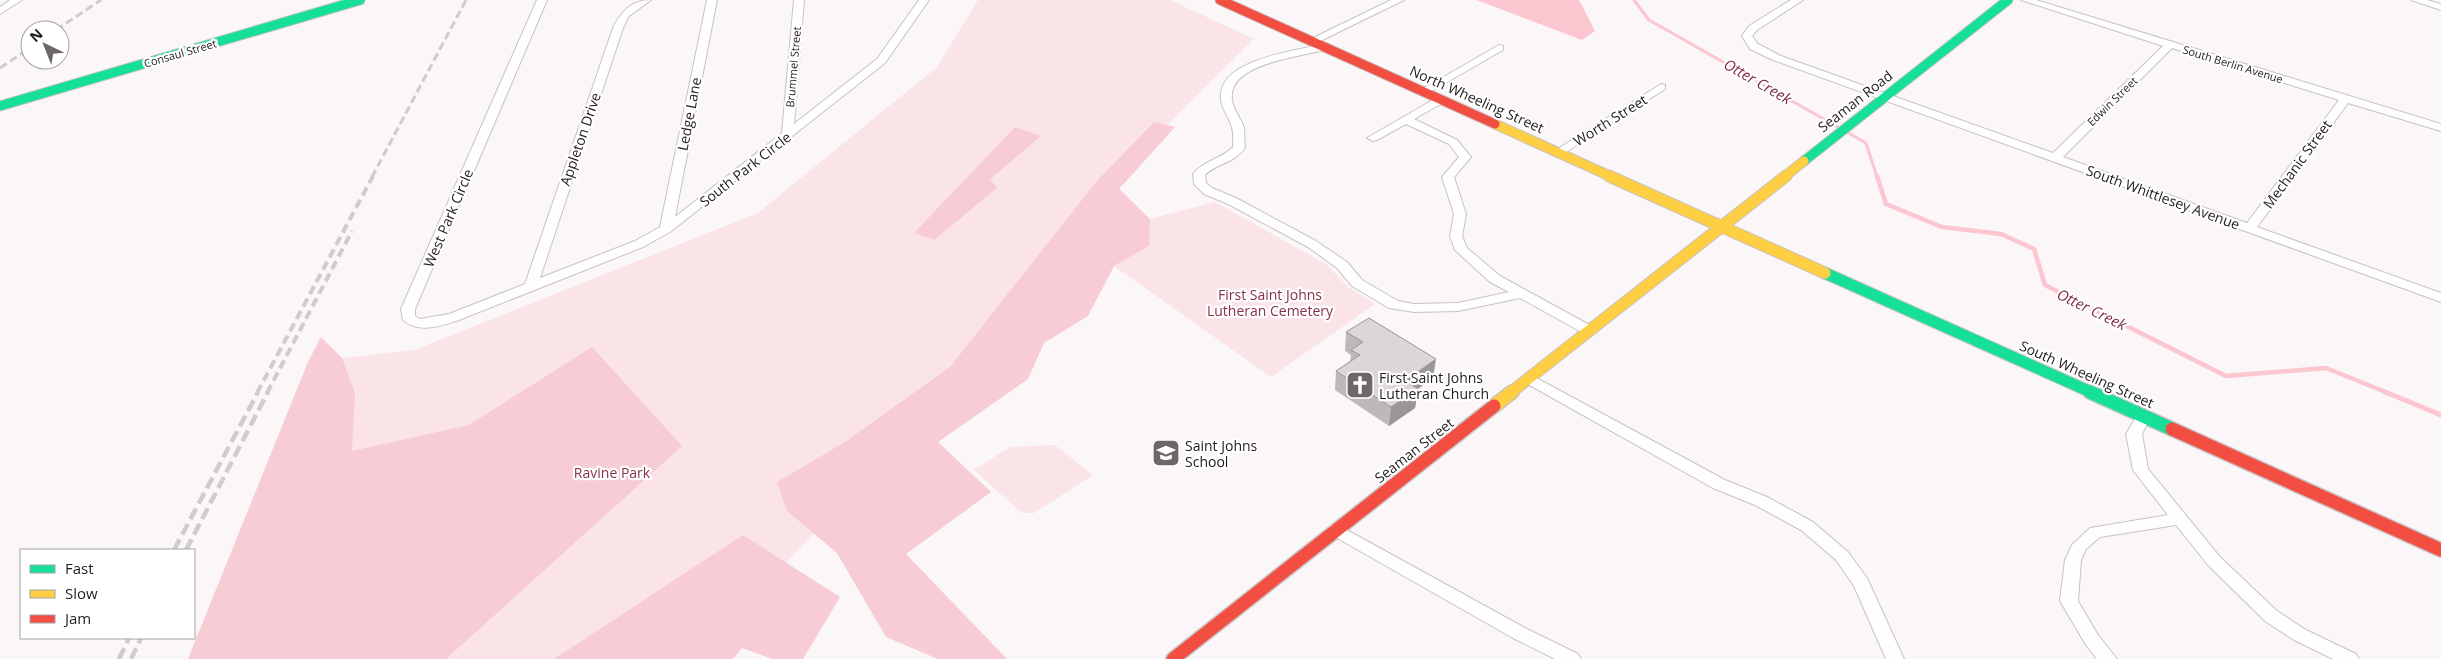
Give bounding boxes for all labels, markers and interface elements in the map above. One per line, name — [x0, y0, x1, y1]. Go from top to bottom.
north arrow — [20, 20, 70, 70]
text: N — [25, 24, 46, 46]
street label: Brummel Street — [782, 26, 804, 108]
street label: Consaul Street — [142, 35, 218, 71]
street label: South Berlin Avenue — [2181, 42, 2285, 86]
water label: Otter Creek — [1721, 54, 1796, 109]
street label: North Wheeling Street — [1407, 61, 1547, 137]
street label: Seaman Road — [1814, 66, 1896, 136]
street label: Edwin Street — [2084, 73, 2140, 129]
street label: Ledge Lane — [673, 76, 705, 152]
street label: Appleton Drive — [555, 90, 605, 188]
street label: Worth Street — [1570, 90, 1650, 150]
street label: Mechanic Street — [2258, 116, 2336, 212]
street label: South Park Circle — [695, 127, 795, 211]
street label: South Whittlesey Avenue — [2084, 160, 2243, 234]
street label: West Park Circle — [419, 166, 477, 270]
water label: Otter Creek — [2054, 284, 2131, 335]
park label: First Saint Johns Lutheran Cemetery — [1207, 285, 1334, 320]
street label: South Wheeling Street — [2017, 336, 2157, 412]
place label: First Saint Johns Lutheran Church — [1379, 368, 1489, 403]
church icon: First Saint Johns Lutheran Church — [1345, 370, 1375, 400]
street label: Seaman Street — [1371, 413, 1457, 487]
place label: Saint Johns School — [1185, 436, 1258, 471]
school or university icon: Saint Johns School — [1151, 438, 1181, 468]
park label: Ravine Park — [574, 463, 651, 482]
legend — [20, 549, 195, 639]
text: Fast — [65, 558, 94, 578]
text: Slow — [65, 583, 98, 603]
text: Jam — [63, 608, 91, 628]

